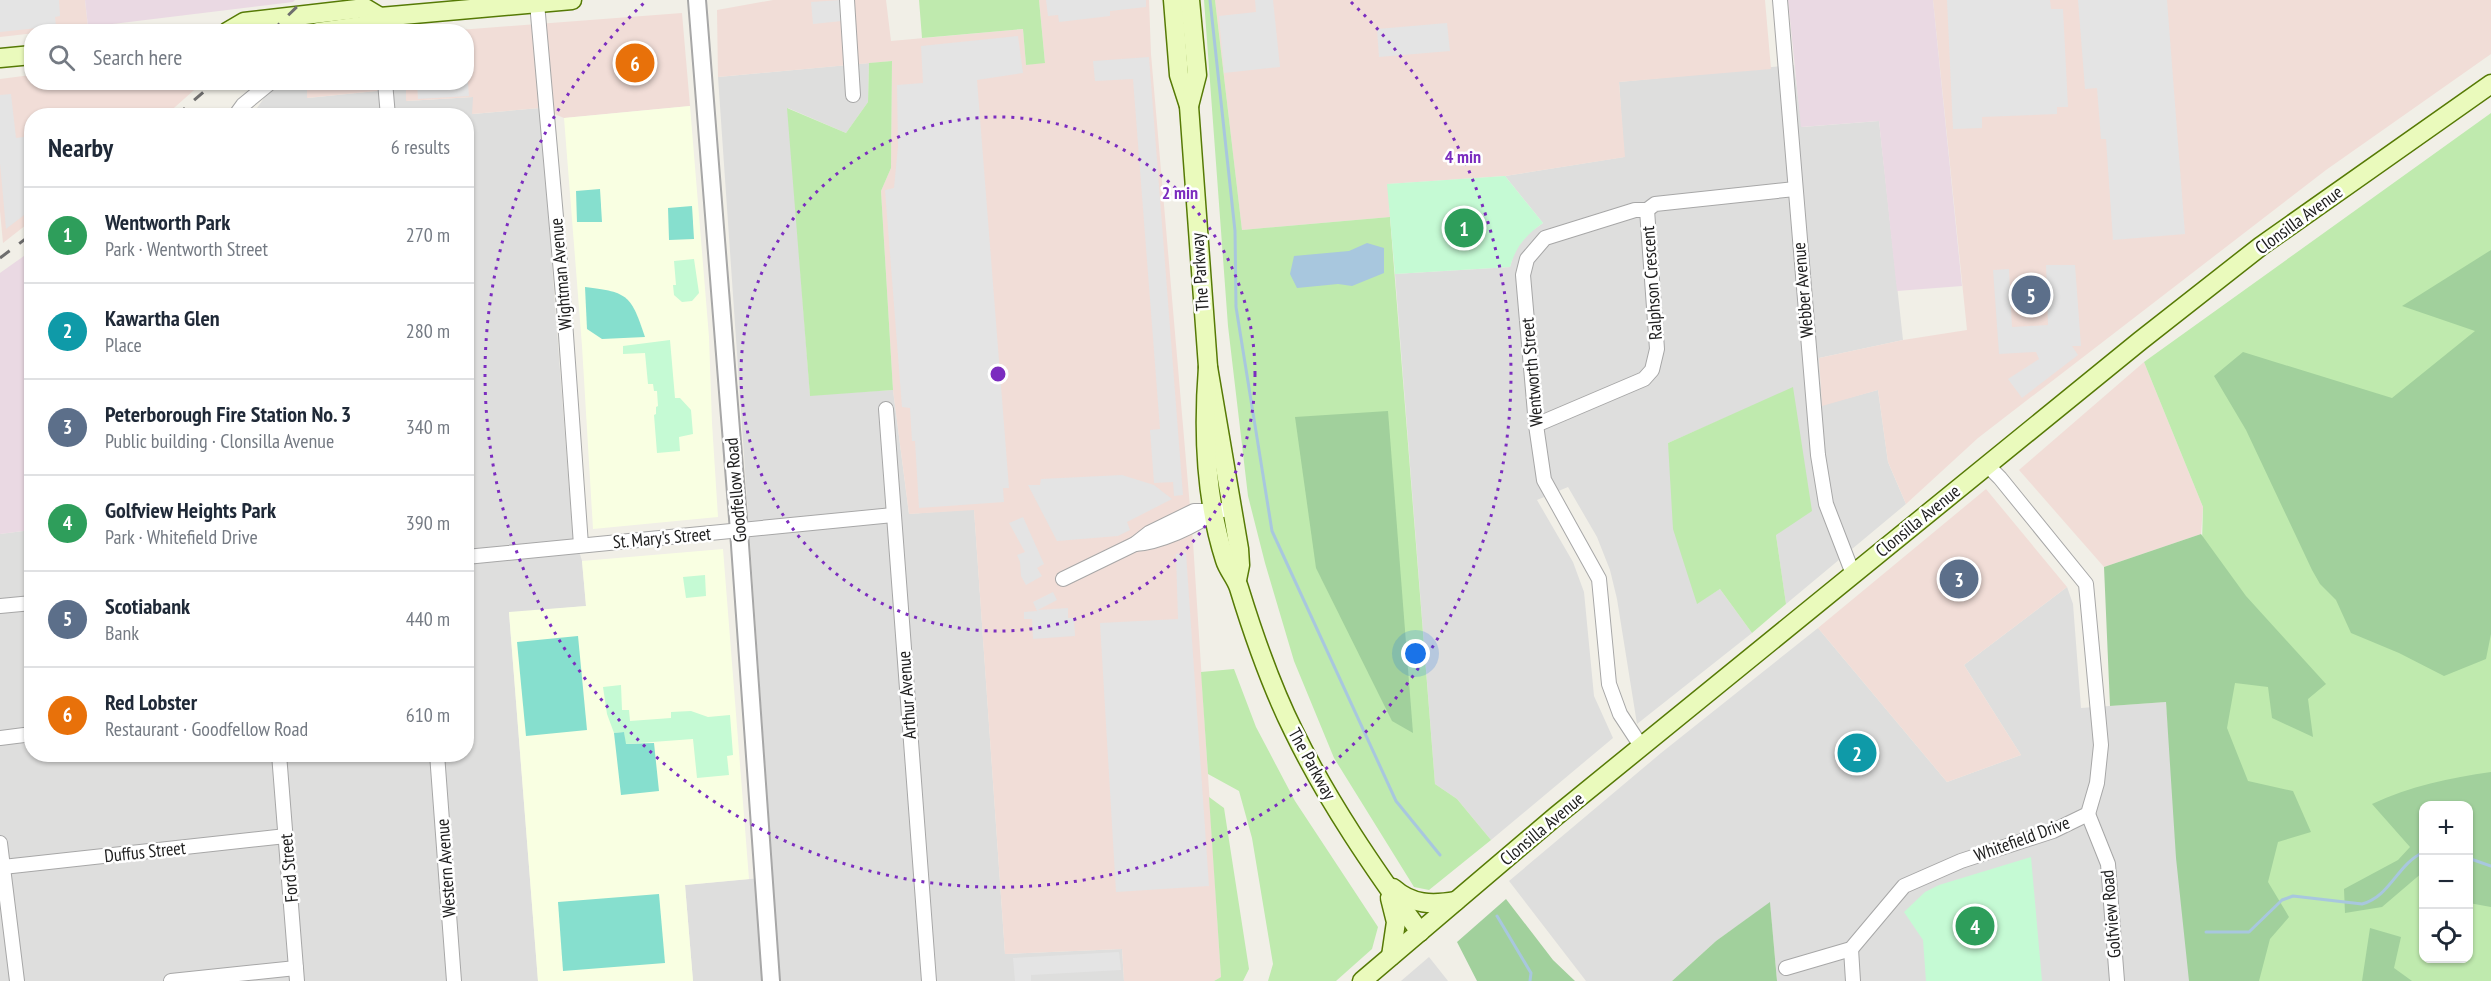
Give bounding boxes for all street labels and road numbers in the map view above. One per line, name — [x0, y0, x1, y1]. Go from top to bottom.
street label: Clonsilla Avenue — [2250, 180, 2347, 259]
street label: Wightman Avenue — [544, 217, 577, 331]
street label: Ralphson Crescent — [1636, 225, 1667, 341]
street label: The Parkway — [1185, 232, 1214, 312]
street label: Webber Avenue — [1787, 241, 1818, 339]
street label: Wentworth Street — [1515, 317, 1548, 427]
street label: Goodfellow Road — [719, 437, 752, 543]
street label: Clonsilla Avenue — [1871, 479, 1965, 562]
street label: St. Mary's Street — [612, 522, 712, 553]
street label: Arthur Avenue — [892, 650, 921, 740]
street label: The Parkway — [1283, 724, 1342, 804]
street label: Clonsilla Avenue — [1495, 787, 1588, 870]
street label: Whitefield Drive — [1971, 811, 2073, 866]
street label: Western Avenue — [431, 818, 460, 918]
street label: Ford Street — [274, 833, 303, 903]
street label: Duffus Street — [103, 836, 187, 867]
street label: Golfview Road — [2095, 869, 2126, 959]

